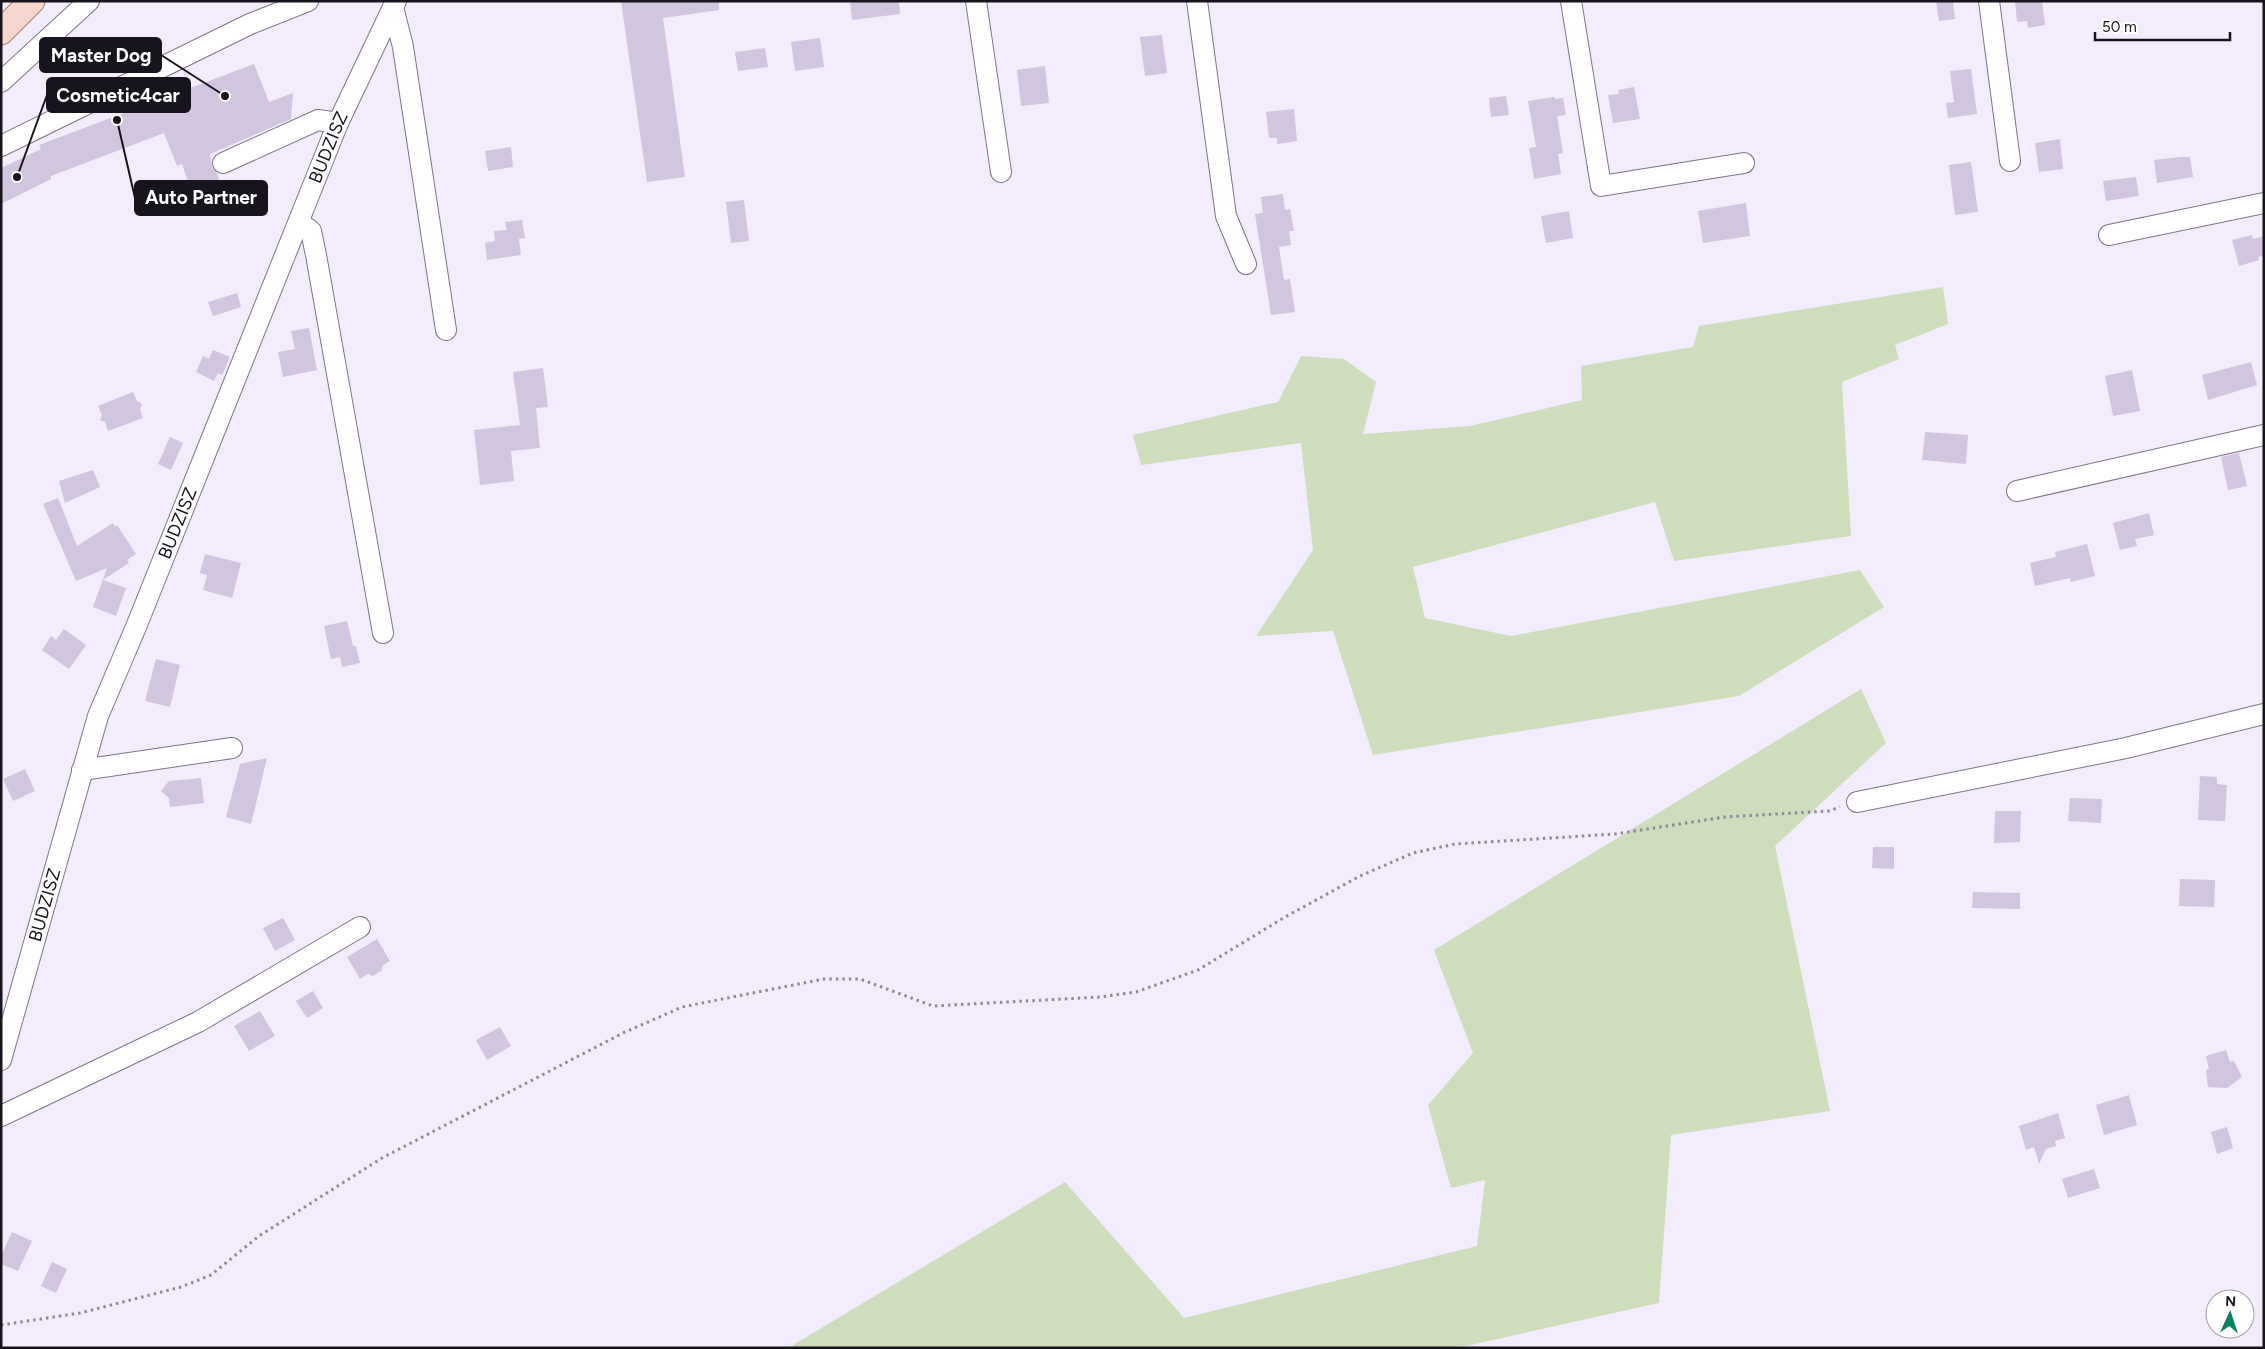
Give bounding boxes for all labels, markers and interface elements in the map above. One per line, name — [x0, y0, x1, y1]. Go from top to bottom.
scale bar — [2095, 10, 2230, 42]
text: 50 m — [2102, 18, 2137, 36]
callout: Master Dog — [40, 38, 161, 72]
text: Master Dog — [51, 44, 151, 67]
callout: Cosmetic4car — [47, 78, 190, 112]
text: Cosmetic4car — [56, 84, 180, 107]
street label: BUDZISZ — [304, 108, 353, 186]
callout: Auto Partner — [135, 181, 267, 215]
text: Auto Partner — [145, 186, 257, 209]
street label: BUDZISZ — [153, 484, 202, 562]
street label: BUDZISZ — [24, 866, 65, 944]
north arrow — [2205, 1289, 2255, 1339]
text: N — [2225, 1293, 2237, 1310]

